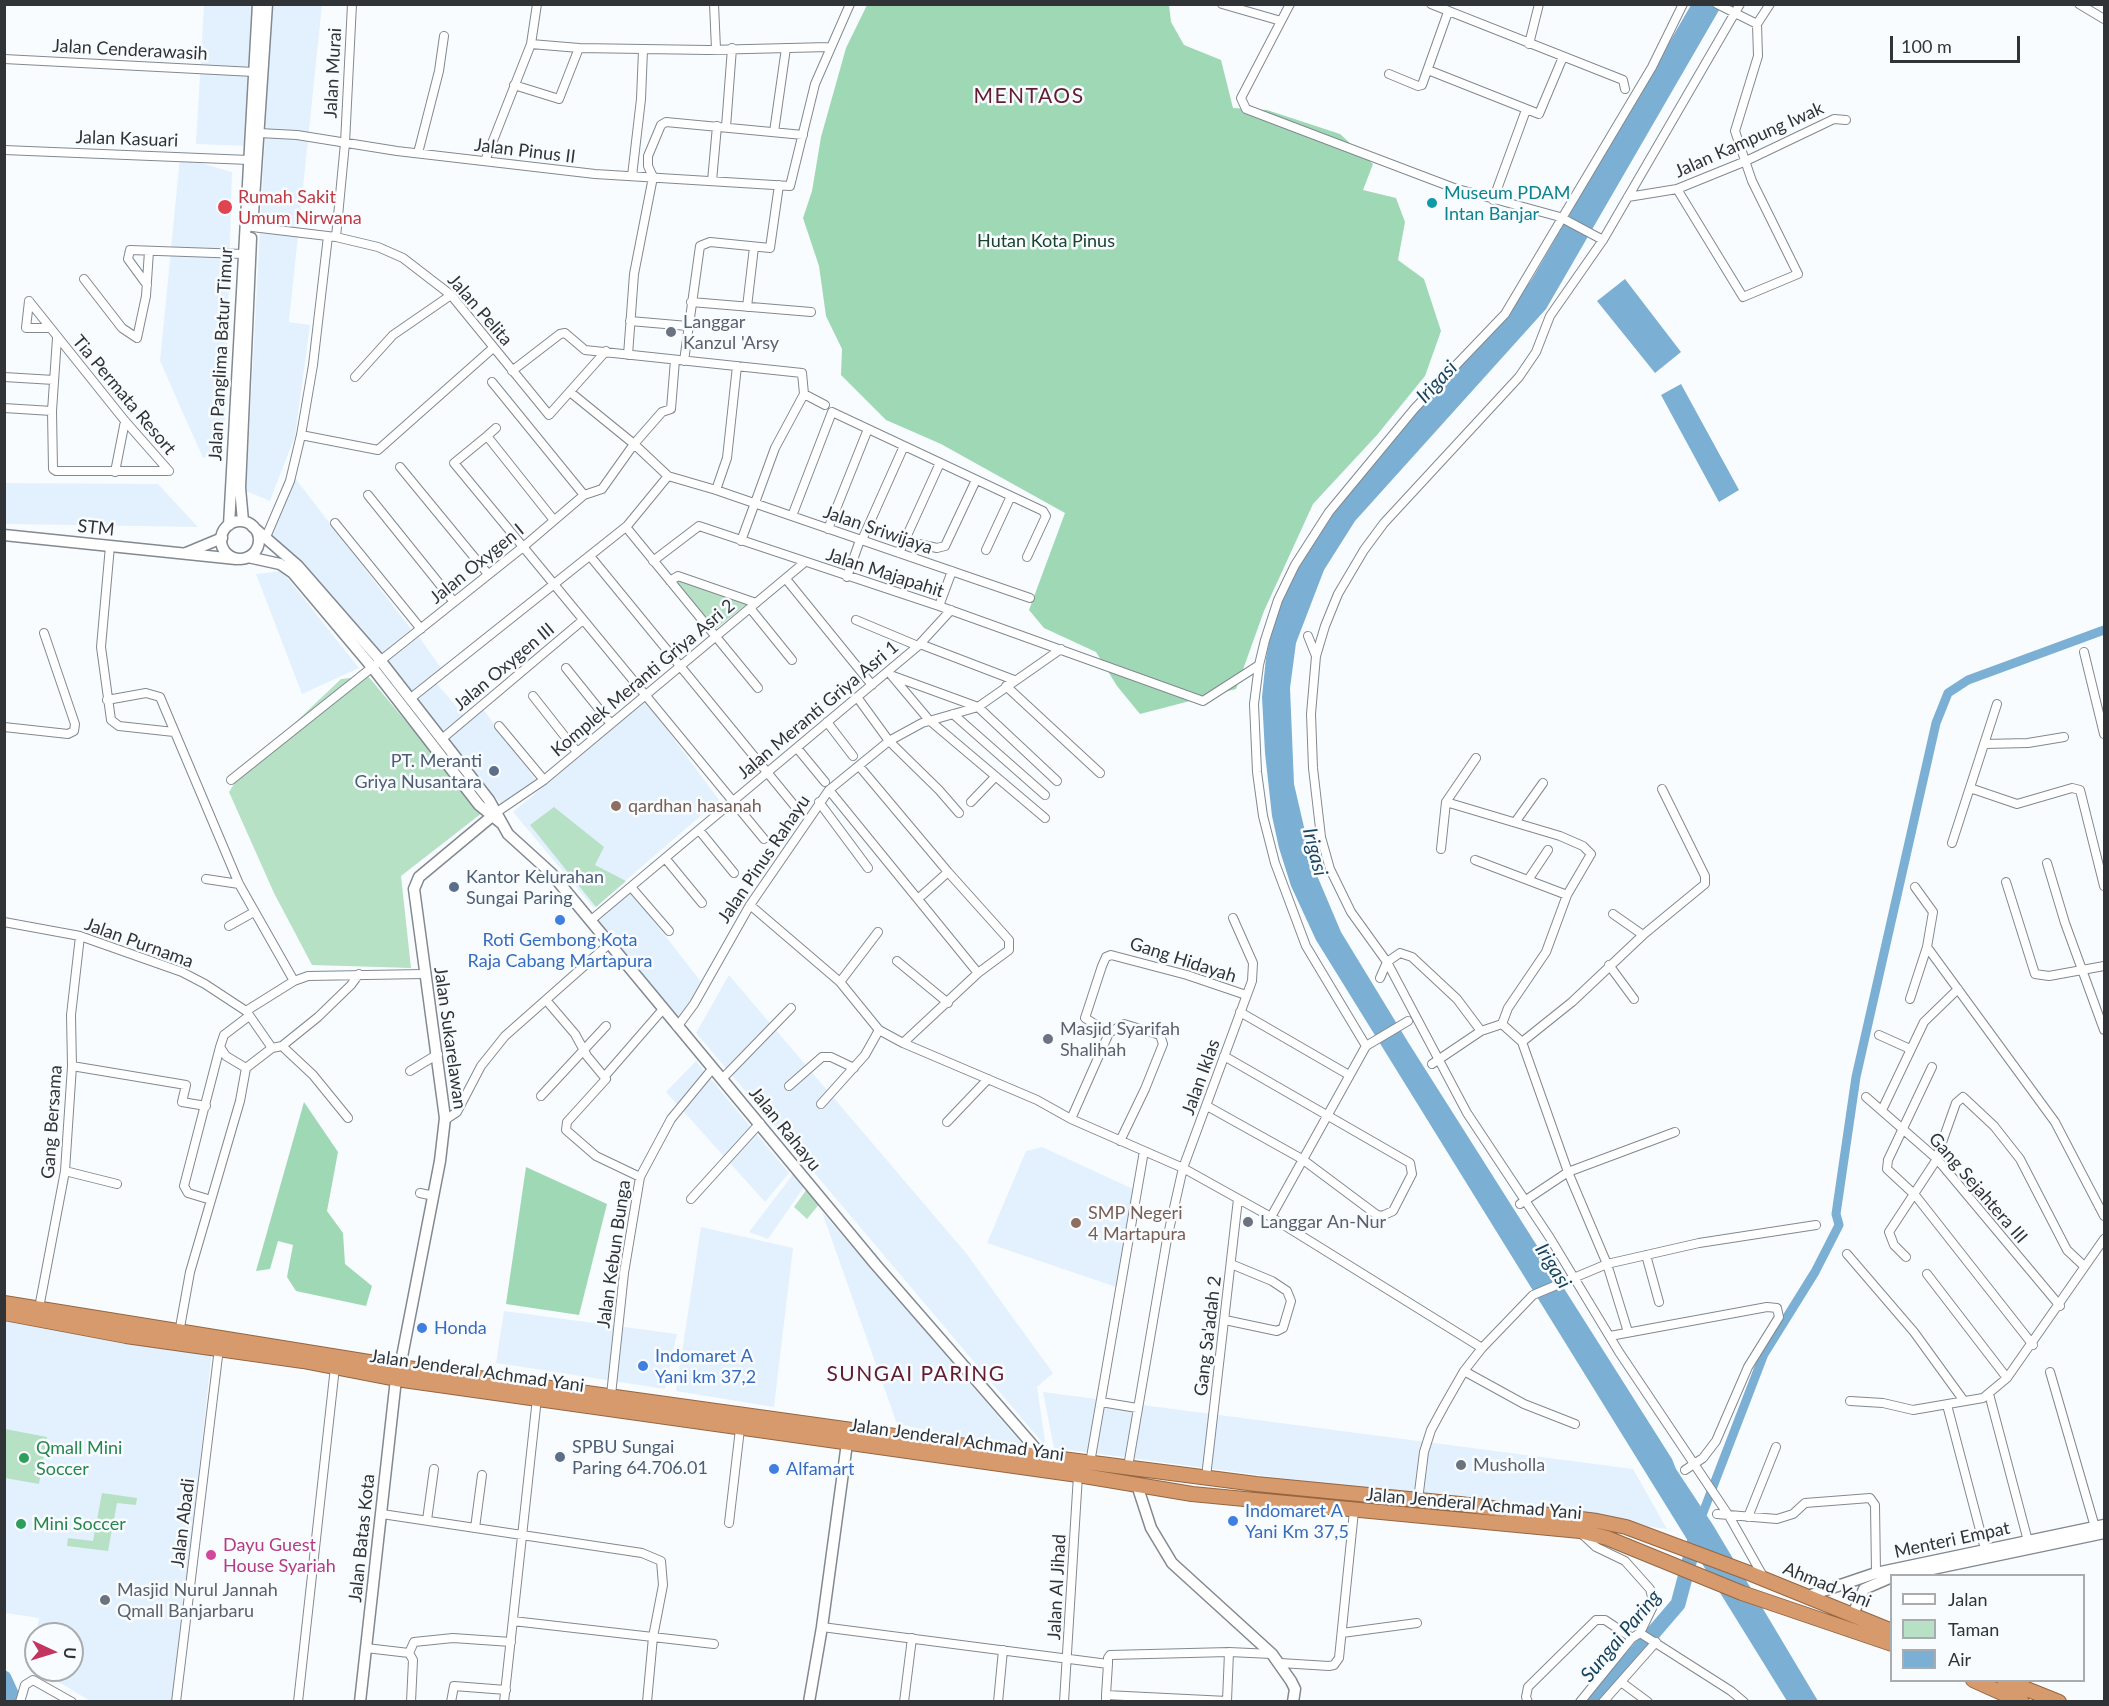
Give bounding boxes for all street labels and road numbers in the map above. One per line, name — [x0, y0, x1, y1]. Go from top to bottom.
street label: Jalan Murai — [320, 27, 346, 119]
street label: Jalan Cenderawasih — [52, 35, 208, 65]
street label: Jalan Kampung Iwak — [1671, 97, 1827, 183]
street label: Jalan Kasuari — [75, 126, 179, 152]
street label: Jalan Pinus II — [473, 134, 577, 168]
street label: Jalan Panglima Batur Timur — [205, 247, 237, 461]
street label: Jalan Pelita — [443, 270, 517, 350]
street label: Tia Permata Resort — [68, 331, 180, 459]
street label: Jalan Sriwijaya — [821, 501, 935, 559]
street label: STM — [76, 515, 116, 541]
street label: Jalan Oxygen I — [426, 520, 528, 608]
street label: Jalan Majapahit — [823, 544, 947, 602]
street label: Komplek Meranti Griya Asri 2 — [547, 595, 739, 761]
street label: Jalan Oxygen III — [449, 619, 559, 715]
street label: Jalan Meranti Griya Asri 1 — [733, 636, 903, 784]
street label: Jalan Pinus Rahayu — [713, 791, 815, 927]
street label: Jalan Purnama — [82, 913, 196, 973]
street label: Gang Hidayah — [1127, 933, 1239, 987]
street label: Jalan Sukarelawan — [429, 965, 471, 1111]
street label: Jalan Iklas — [1177, 1036, 1225, 1118]
street label: Gang Bersama — [37, 1064, 67, 1180]
street label: Jalan Rahayu — [744, 1082, 826, 1176]
street label: Gang Sejahtera III — [1924, 1128, 2032, 1248]
street label: Jalan Kebun Bunga — [593, 1179, 635, 1329]
street label: Gang Sa'adah 2 — [1190, 1275, 1226, 1397]
street label: Jalan Jenderal Achmad Yani — [368, 1345, 586, 1397]
street label: Jalan Jenderal Achmad Yani — [848, 1414, 1066, 1466]
street label: Jalan Batas Kota — [345, 1473, 379, 1603]
street label: Jalan Abadi — [167, 1477, 199, 1569]
street label: Jalan Jenderal Achmad Yani — [1365, 1484, 1583, 1524]
street label: Menteri Empat — [1892, 1517, 2012, 1563]
street label: Jalan Al Jihad — [1043, 1534, 1071, 1640]
street label: Ahmad Yani — [1780, 1558, 1874, 1612]

